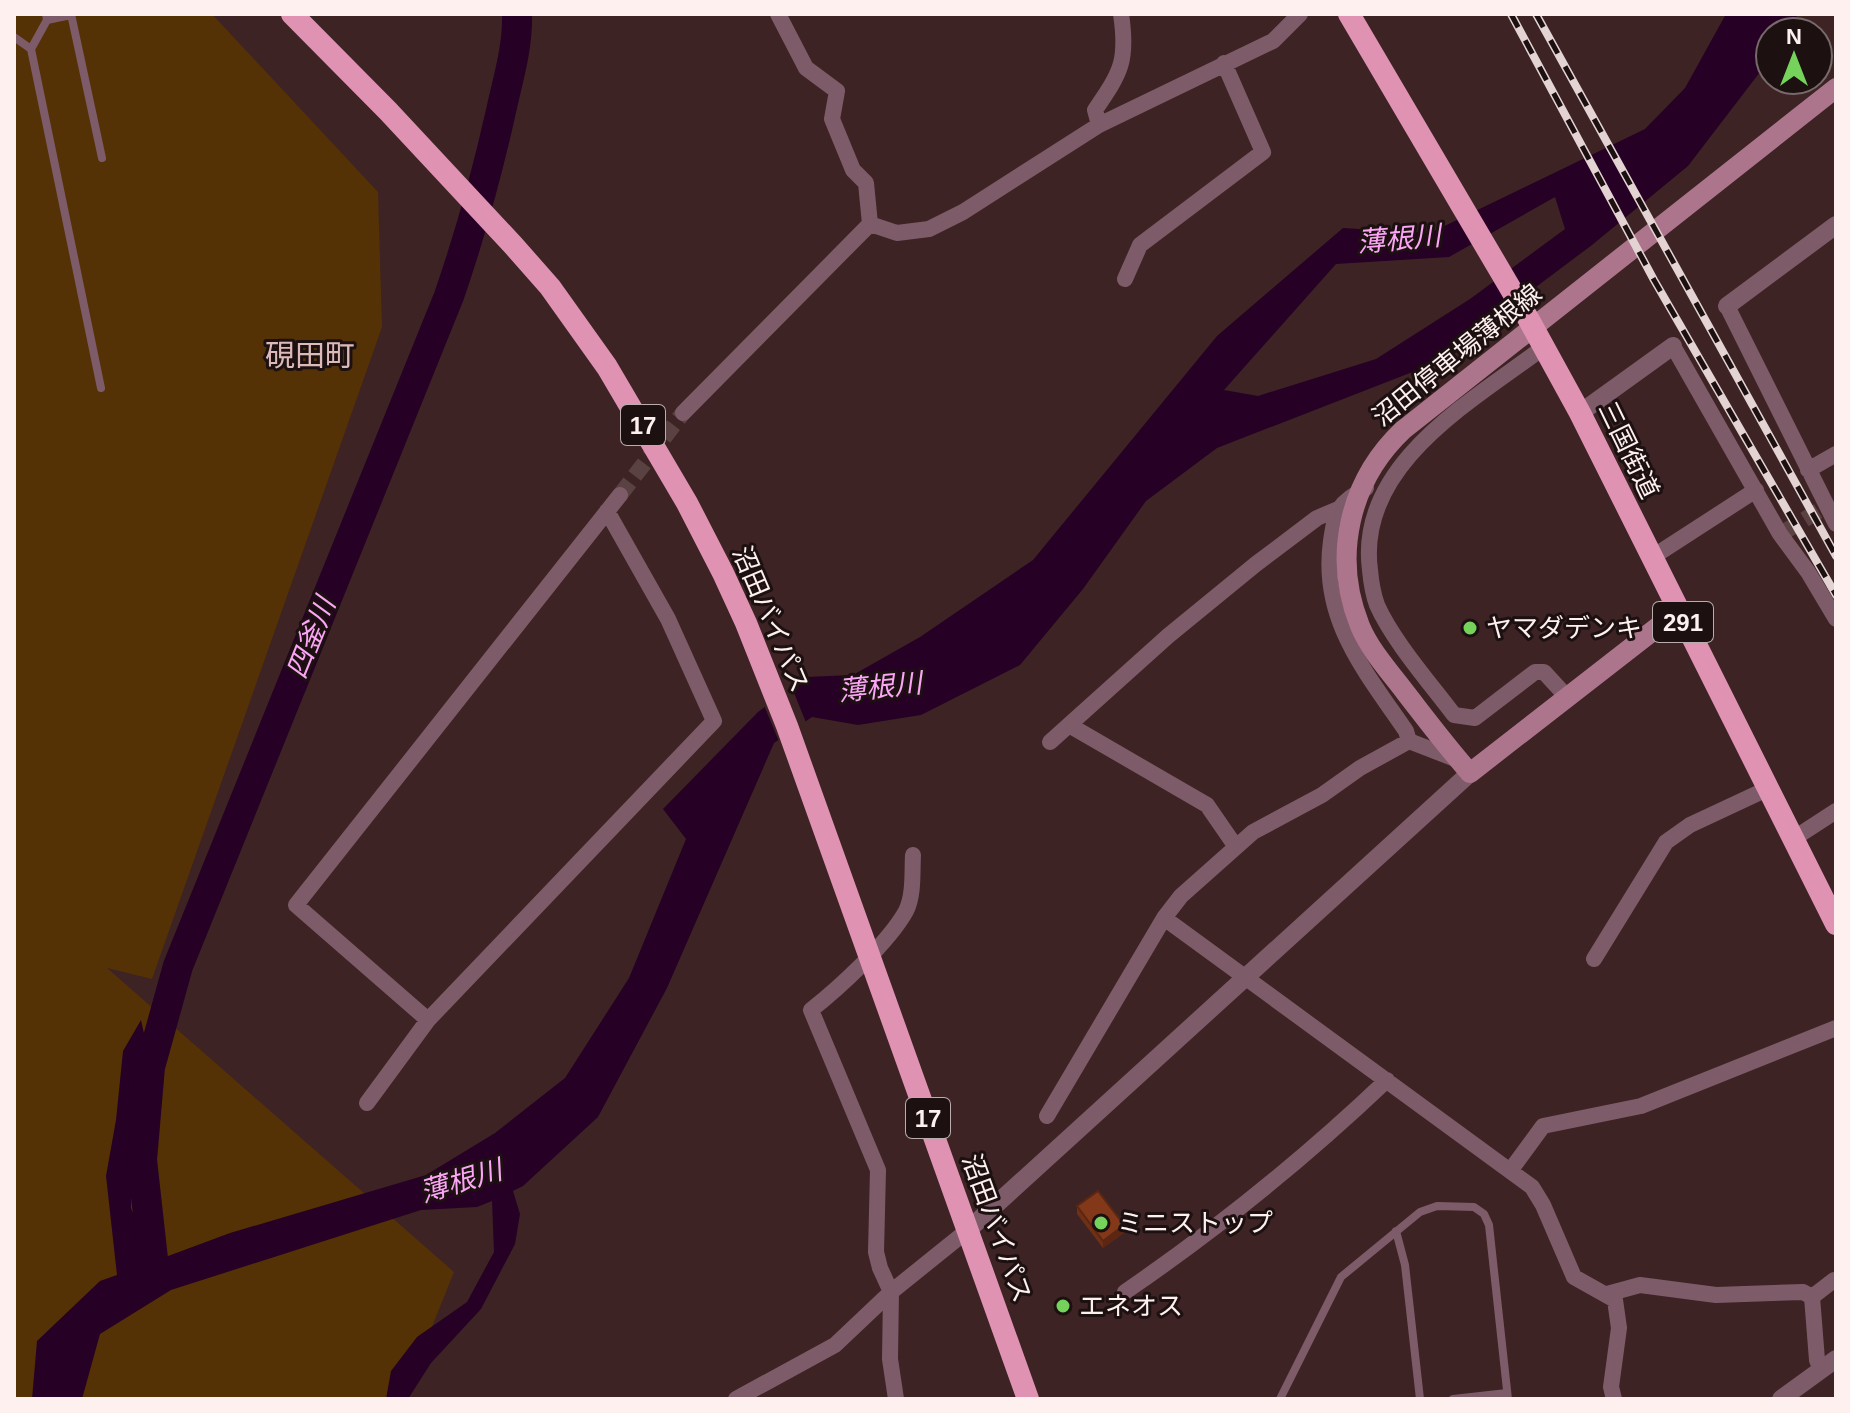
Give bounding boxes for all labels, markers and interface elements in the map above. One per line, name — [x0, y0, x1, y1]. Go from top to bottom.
north arrow — [1754, 16, 1834, 96]
text: N — [1786, 24, 1802, 49]
water label: 薄根川 — [1356, 220, 1445, 258]
street label: 沼田停車場薄根線 — [1367, 278, 1547, 432]
district label: 硯田町 — [265, 339, 355, 372]
street label: 三国街道 — [1593, 397, 1665, 503]
road number: 17 — [621, 405, 665, 445]
street label: 沼田バイパス — [727, 542, 815, 696]
water label: 四釜川 — [281, 590, 342, 683]
road number: 291 — [1653, 602, 1713, 642]
place label: ヤマダデンキ — [1486, 613, 1642, 643]
marker: ヤマダデンキ — [1461, 619, 1479, 637]
water label: 薄根川 — [837, 667, 926, 707]
road number: 17 — [906, 1098, 950, 1138]
street label: 沼田バイパス — [956, 1150, 1038, 1306]
water label: 薄根川 — [416, 1153, 509, 1208]
place label: ミニストップ — [1117, 1208, 1273, 1238]
marker: ミニストップ — [1092, 1214, 1110, 1232]
place label: エネオス — [1079, 1291, 1183, 1321]
marker: エネオス — [1054, 1297, 1072, 1315]

